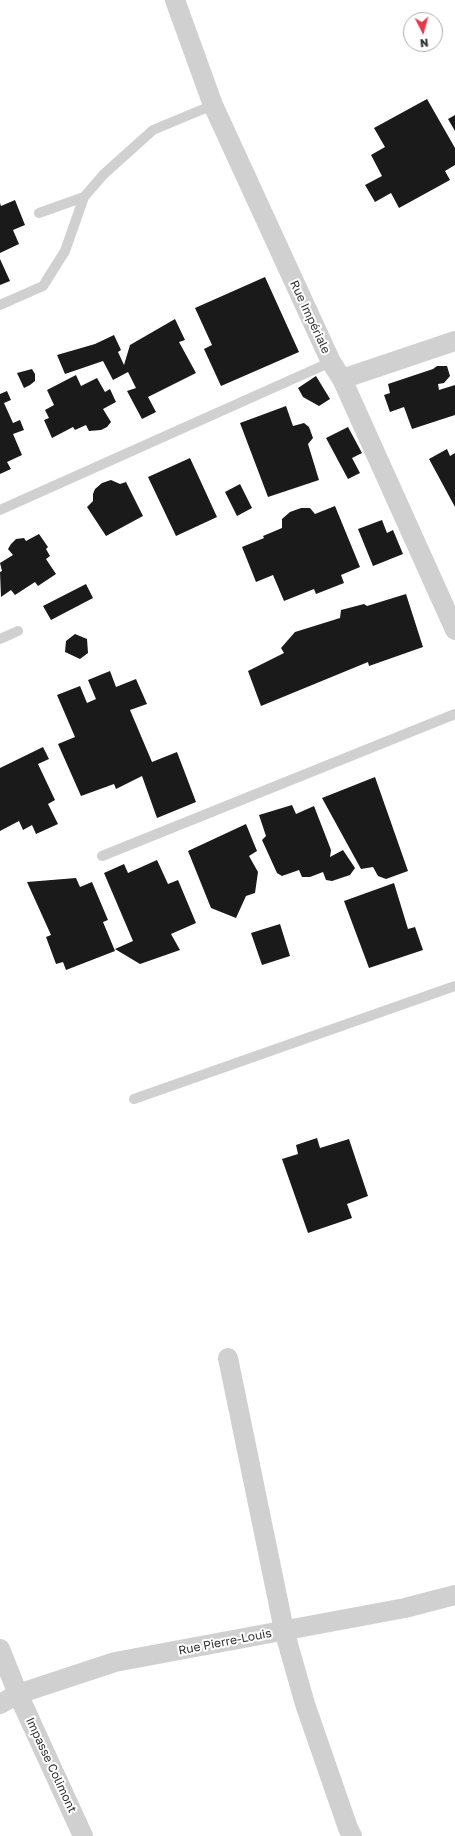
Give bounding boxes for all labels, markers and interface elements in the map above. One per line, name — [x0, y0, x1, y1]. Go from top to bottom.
north arrow — [403, 12, 443, 52]
text: N — [419, 37, 429, 50]
street label: Rue Impériale — [287, 278, 333, 356]
street label: Rue Pierre-Louis — [177, 1626, 273, 1658]
street label: Impasse Colimont — [23, 1715, 79, 1815]

